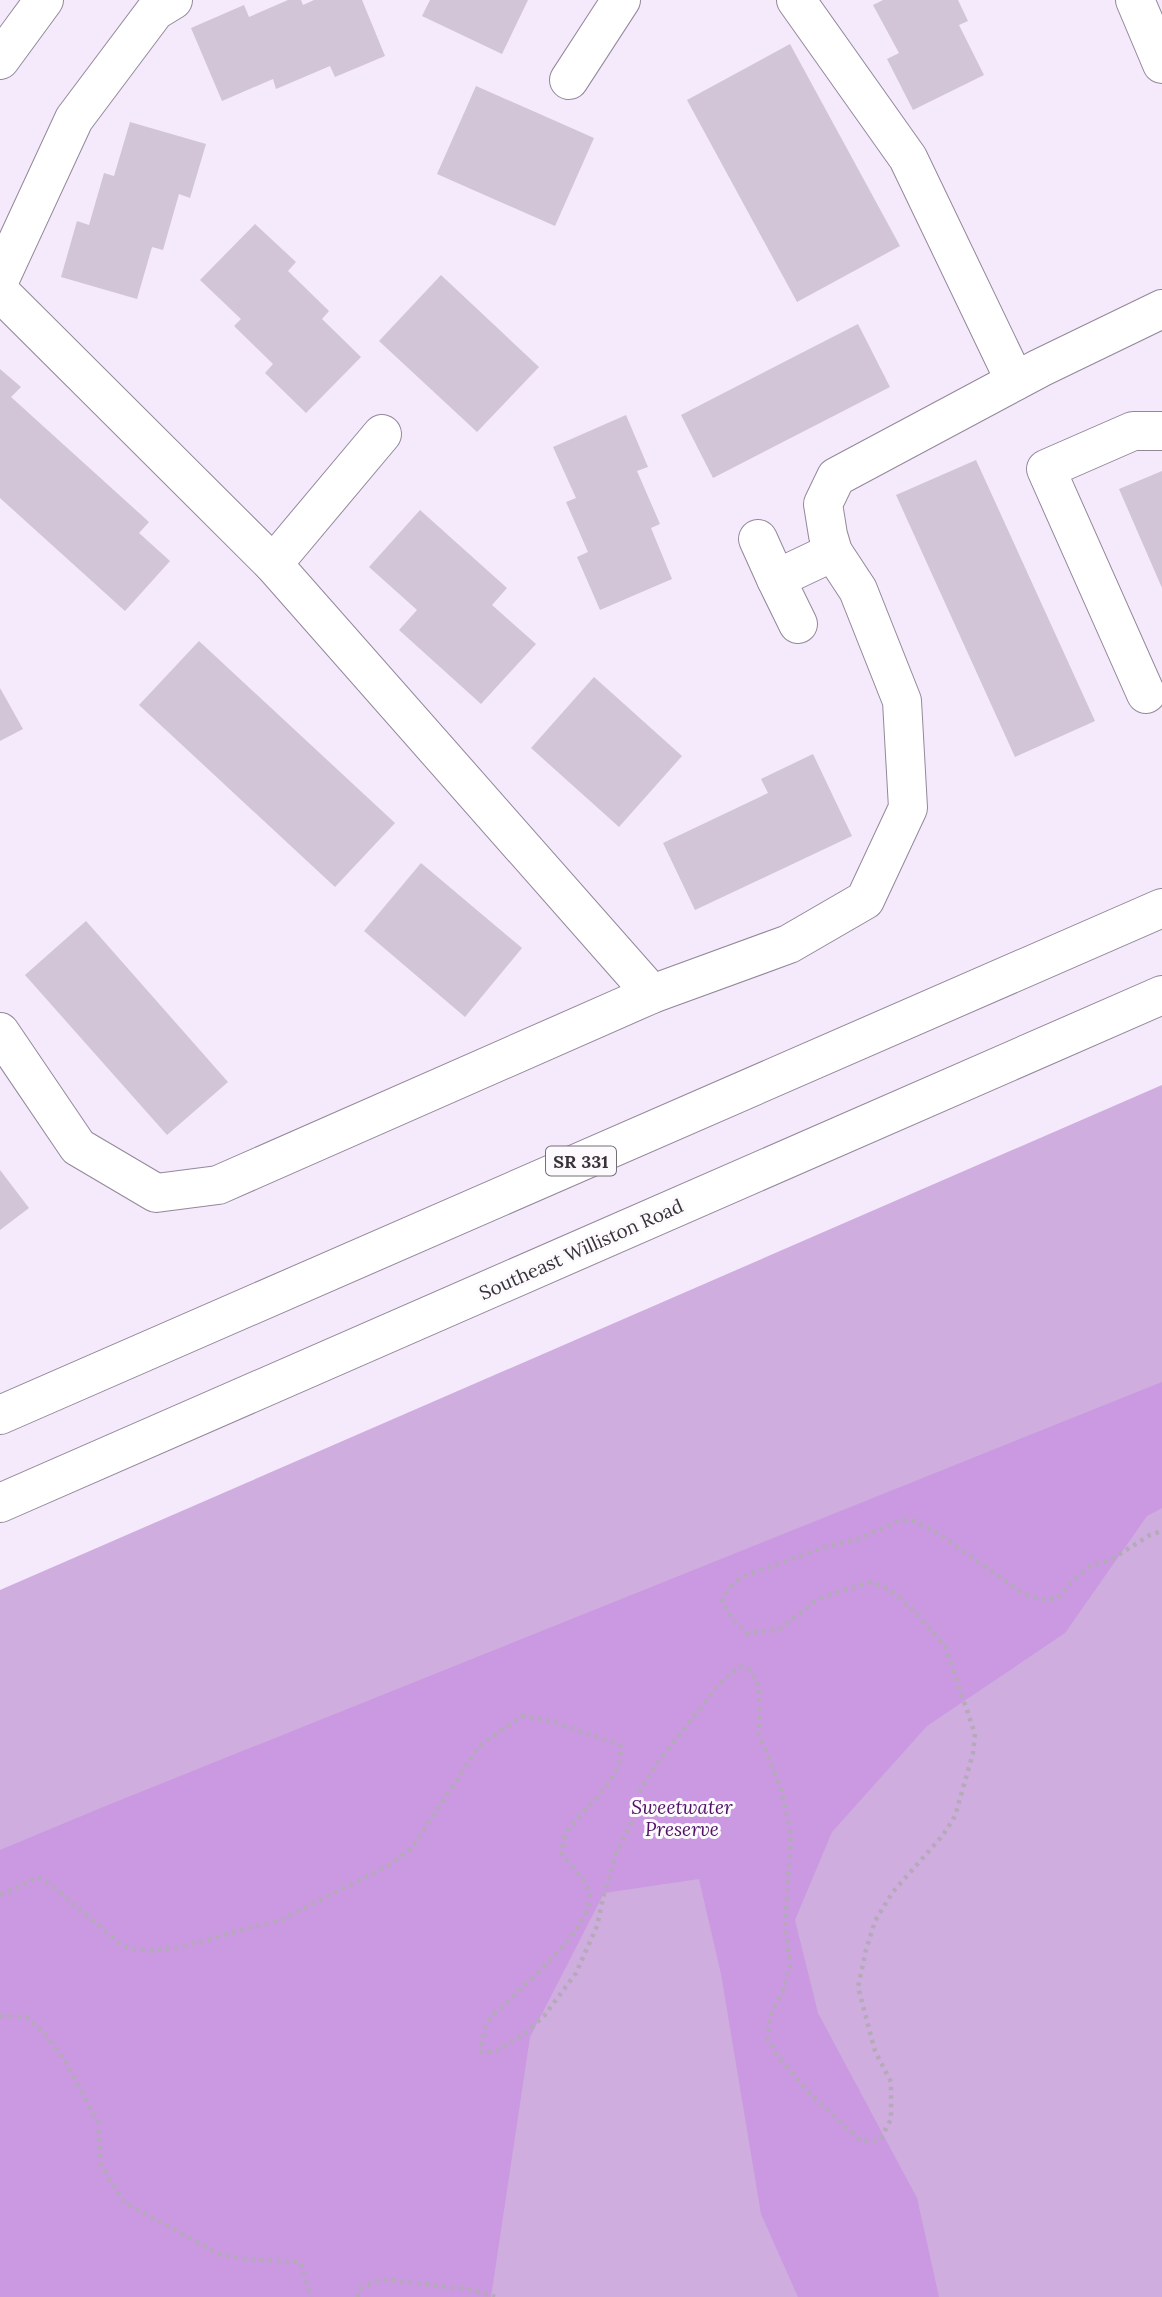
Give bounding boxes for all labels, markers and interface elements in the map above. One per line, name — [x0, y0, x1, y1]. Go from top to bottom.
road number: SR 331 — [546, 1146, 616, 1176]
street label: Southeast Williston Road — [475, 1193, 687, 1305]
park label: Sweetwater Preserve — [631, 1795, 733, 1841]

